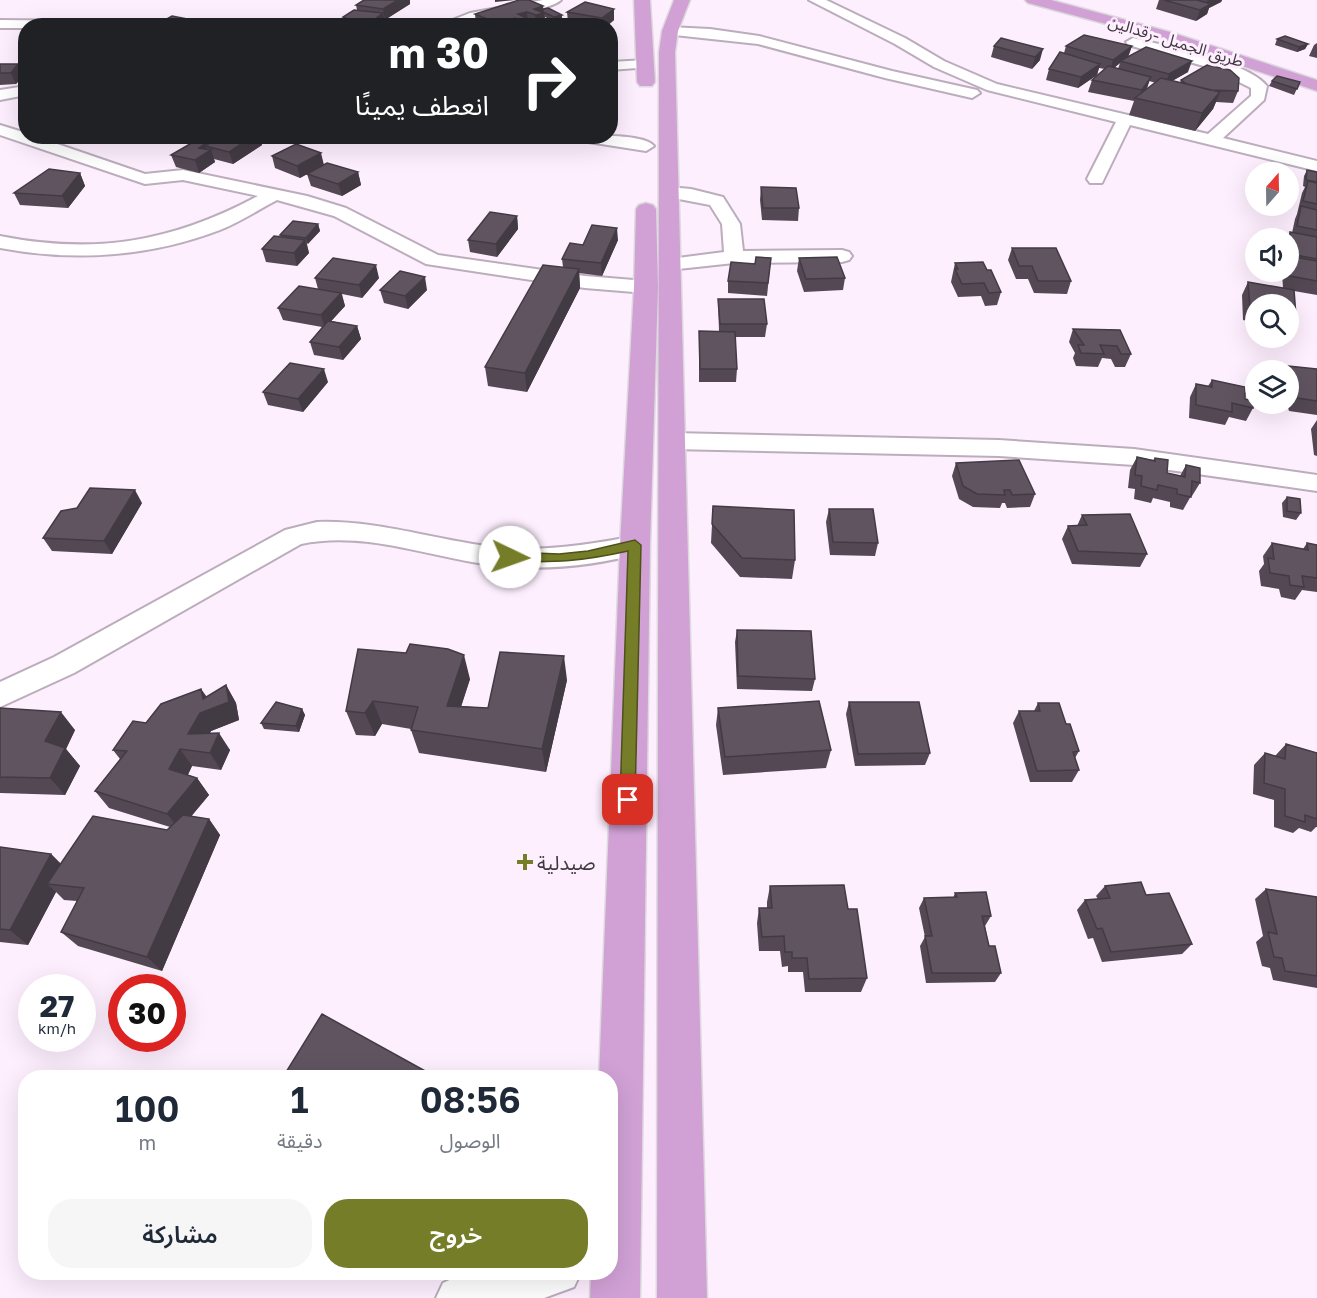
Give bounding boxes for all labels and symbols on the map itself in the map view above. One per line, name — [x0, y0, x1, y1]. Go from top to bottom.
street label: طريق الجميل -رقدالين — [1106, 11, 1246, 72]
north arrow — [1245, 162, 1299, 216]
position arrow — [478, 525, 542, 589]
pin — [602, 774, 653, 825]
place label: صيدلية — [537, 850, 596, 874]
marker: صيدلية — [518, 855, 532, 869]
speed limit sign: 30 — [108, 974, 186, 1052]

